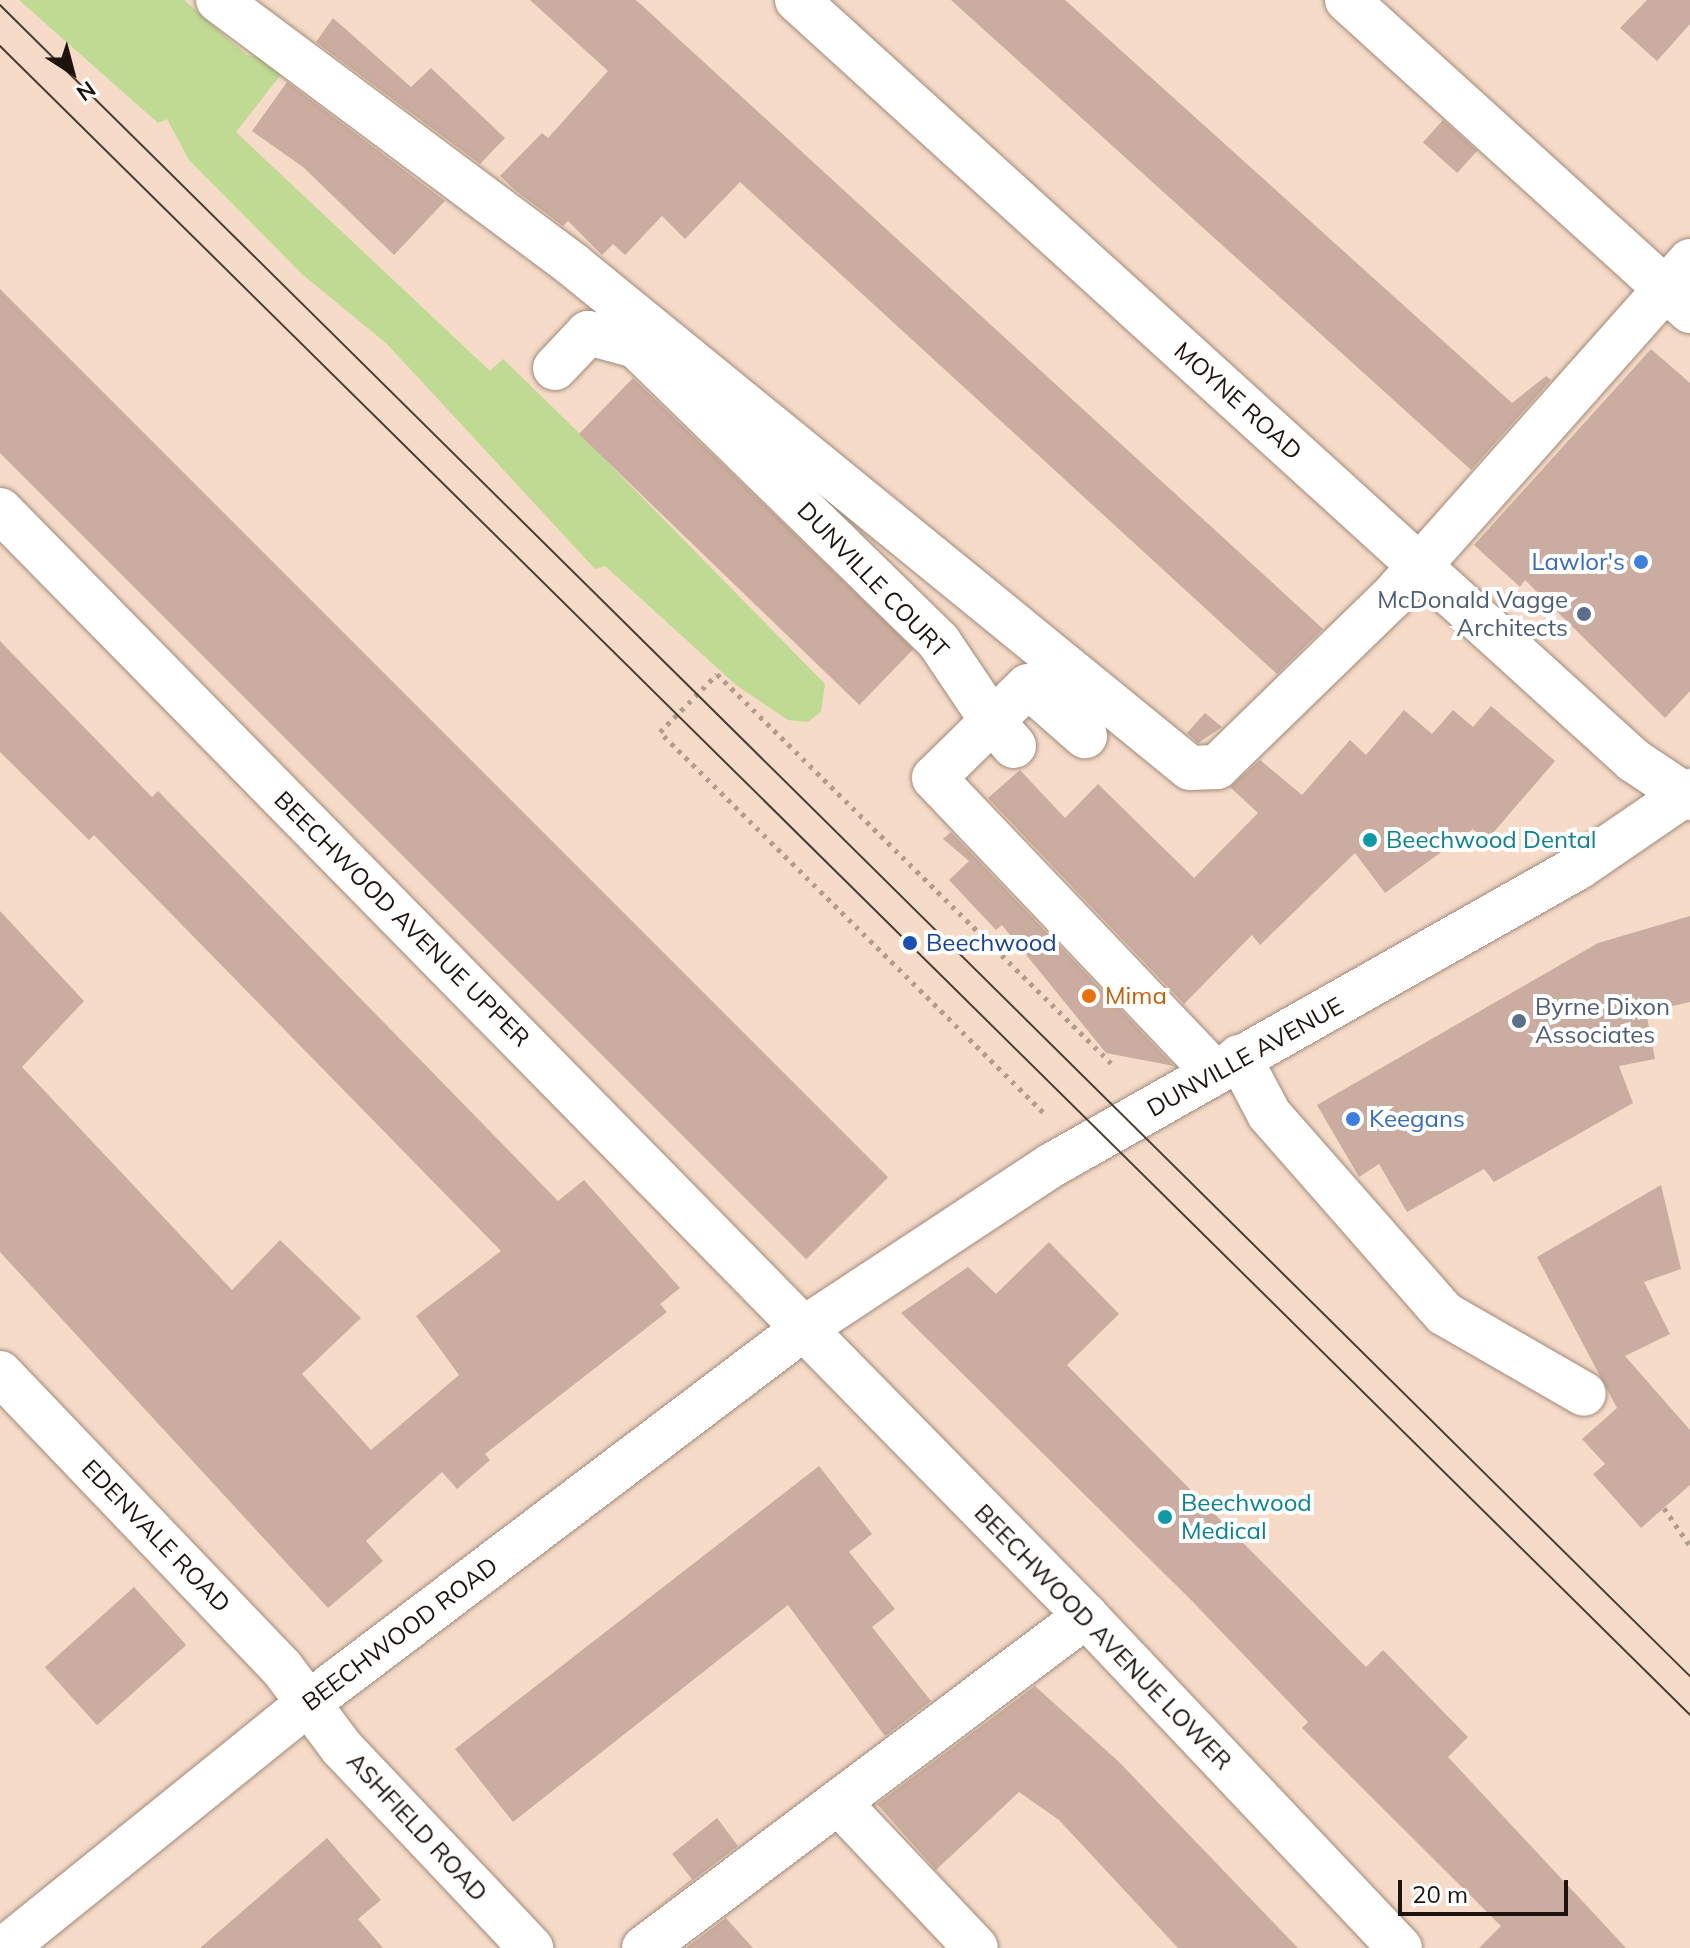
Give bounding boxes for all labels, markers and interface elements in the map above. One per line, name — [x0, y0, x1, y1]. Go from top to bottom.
north arrow — [32, 32, 112, 112]
text: N — [71, 75, 101, 108]
street label: MOYNE ROAD — [1168, 336, 1308, 466]
street label: DUNVILLE COURT — [791, 496, 955, 664]
place label: Lawlor's — [1531, 548, 1625, 576]
marker: Lawlor's — [1632, 553, 1650, 571]
place label: McDonald Vagge Architects — [1377, 586, 1568, 642]
marker: McDonald Vagge Architects — [1575, 605, 1593, 623]
street label: BEECHWOOD AVENUE UPPER — [268, 785, 536, 1053]
place label: Beechwood Dental — [1386, 826, 1597, 854]
marker: Beechwood Dental — [1361, 831, 1379, 849]
place label: Beechwood — [926, 929, 1057, 957]
marker: Beechwood — [901, 934, 919, 952]
place label: Mima — [1105, 982, 1167, 1010]
marker: Mima — [1080, 987, 1098, 1005]
street label: DUNVILLE AVENUE — [1142, 991, 1348, 1123]
place label: Byrne Dixon Associates — [1535, 993, 1670, 1049]
marker: Byrne Dixon Associates — [1510, 1012, 1528, 1030]
place label: Keegans — [1369, 1105, 1465, 1133]
marker: Keegans — [1344, 1110, 1362, 1128]
street label: EDENVALE ROAD — [76, 1454, 236, 1618]
place label: Beechwood Medical — [1181, 1489, 1312, 1545]
street label: BEECHWOOD AVENUE LOWER — [968, 1498, 1238, 1776]
marker: Beechwood Medical — [1156, 1508, 1174, 1526]
street label: BEECHWOOD ROAD — [297, 1551, 503, 1717]
street label: ASHFIELD ROAD — [341, 1747, 493, 1907]
scale bar — [1402, 1864, 1572, 1914]
text: 20 m — [1412, 1879, 1468, 1909]

